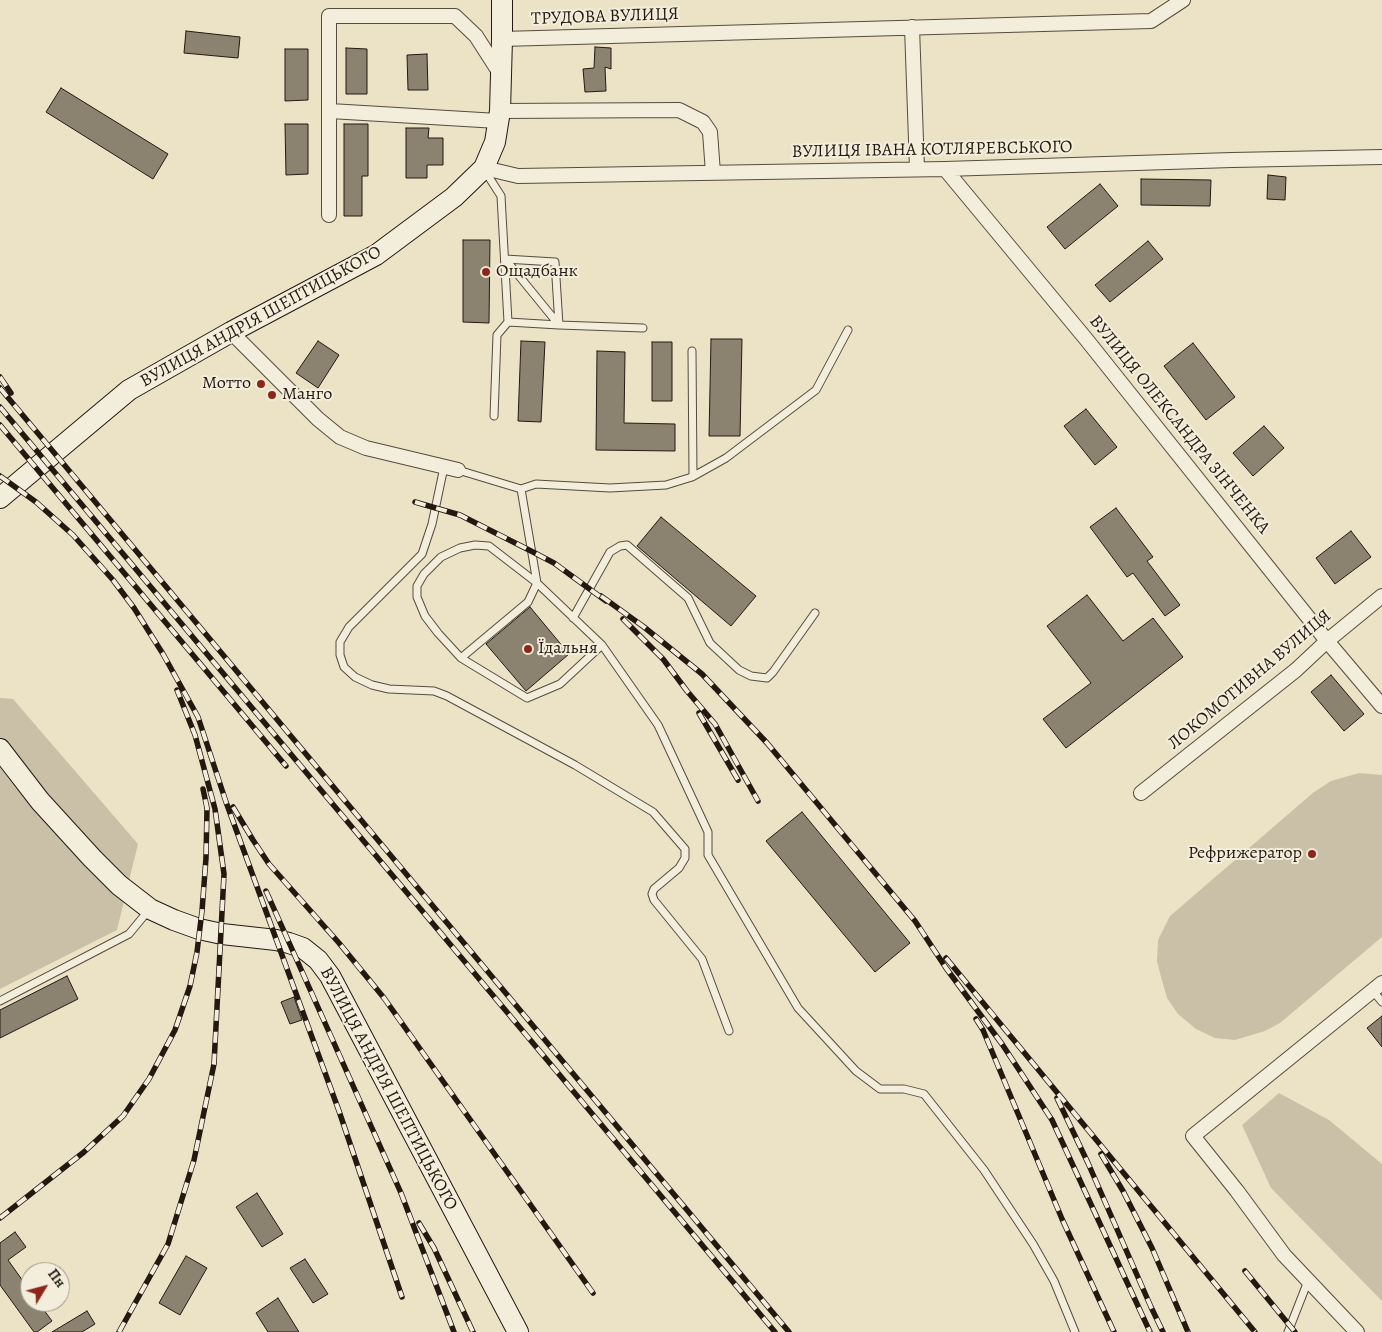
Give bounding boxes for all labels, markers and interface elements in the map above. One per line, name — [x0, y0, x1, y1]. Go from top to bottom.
street label: ТРУДОВА ВУЛИЦЯ — [531, 4, 679, 30]
street label: ВУЛИЦЯ ІВАНА КОТЛЯРЕВСЬКОГО — [791, 137, 1073, 163]
street label: ВУЛИЦЯ АНДРІЯ ШЕПТИЦЬКОГО — [137, 242, 385, 392]
place label: Ощадбанк — [496, 261, 578, 283]
marker: Ощадбанк — [480, 266, 492, 278]
street label: ВУЛИЦЯ ОЛЕКСАНДРА ЗІНЧЕНКА — [1084, 311, 1274, 539]
place label: Мотто — [202, 373, 251, 395]
marker: Мотто — [255, 378, 267, 390]
place label: Манго — [282, 384, 332, 406]
marker: Манго — [266, 389, 278, 401]
street label: ЛОКОМОТИВНА ВУЛИЦЯ — [1164, 605, 1336, 755]
place label: Їдальня — [538, 638, 598, 660]
marker: Їдальня — [522, 643, 534, 655]
place label: Рефрижератор — [1188, 843, 1302, 865]
marker: Рефрижератор — [1306, 848, 1318, 860]
street label: ВУЛИЦЯ АНДРІЯ ШЕПТИЦЬКОГО — [315, 964, 461, 1214]
north arrow — [20, 1262, 70, 1312]
text: Пн — [43, 1265, 70, 1291]

